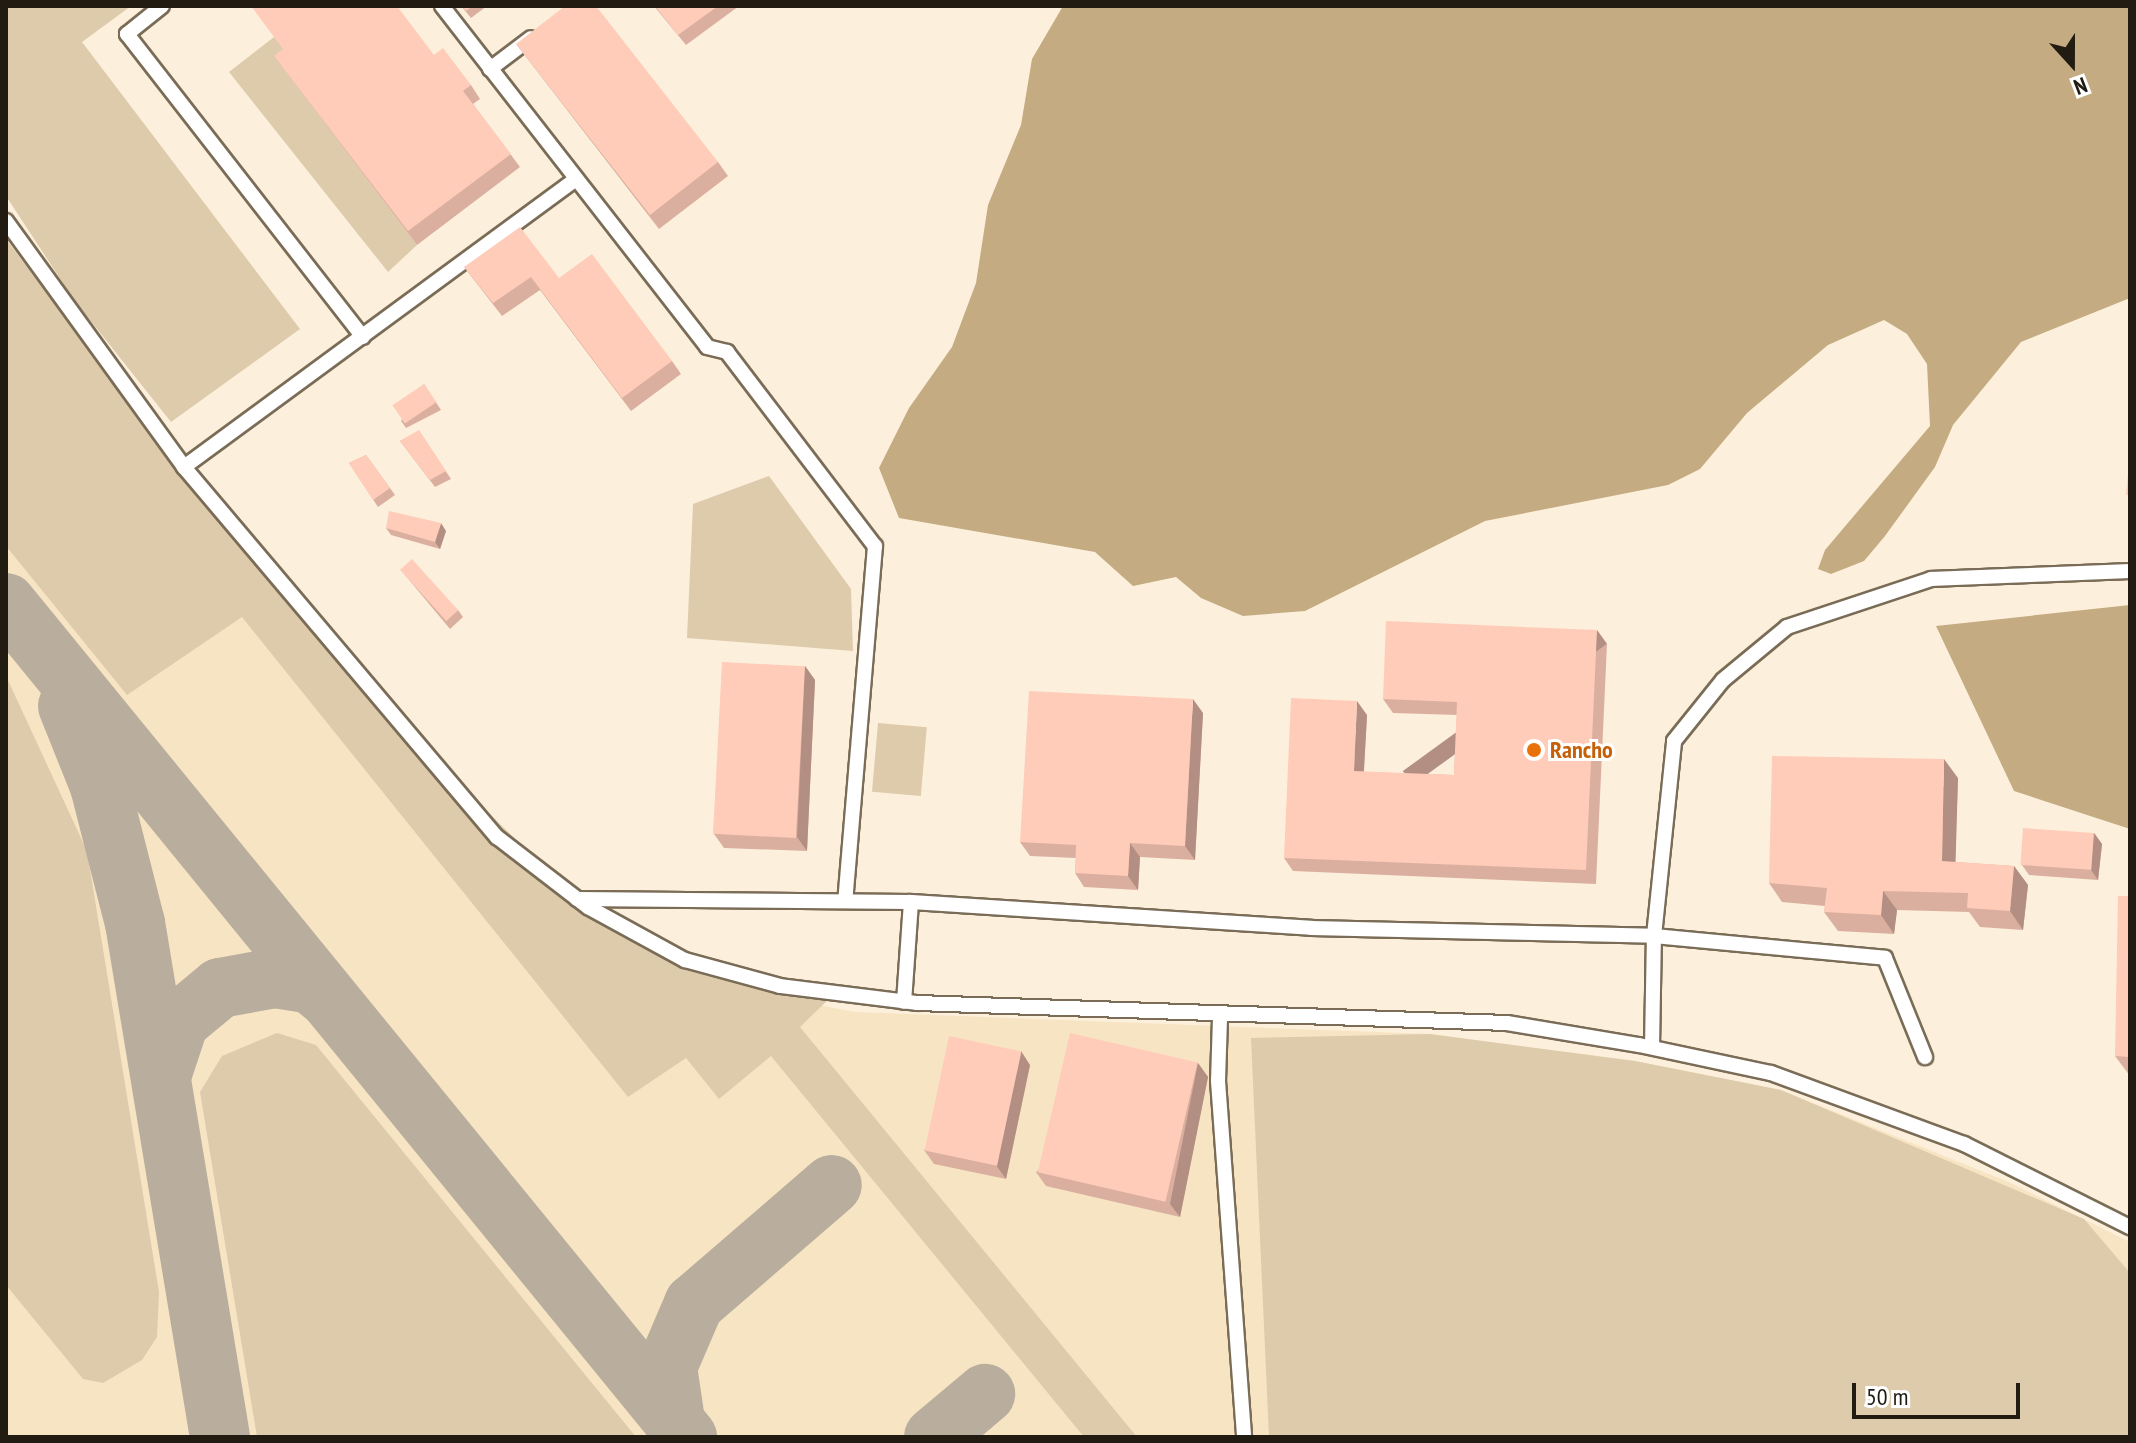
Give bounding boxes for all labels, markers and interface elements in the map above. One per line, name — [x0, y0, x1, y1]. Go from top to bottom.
north arrow — [2032, 24, 2112, 104]
text: N — [2070, 71, 2091, 102]
place label: Rancho — [1550, 736, 1613, 764]
marker: Rancho — [1525, 741, 1543, 759]
scale bar — [1856, 1367, 2024, 1417]
text: 50 m — [1866, 1381, 1908, 1412]

